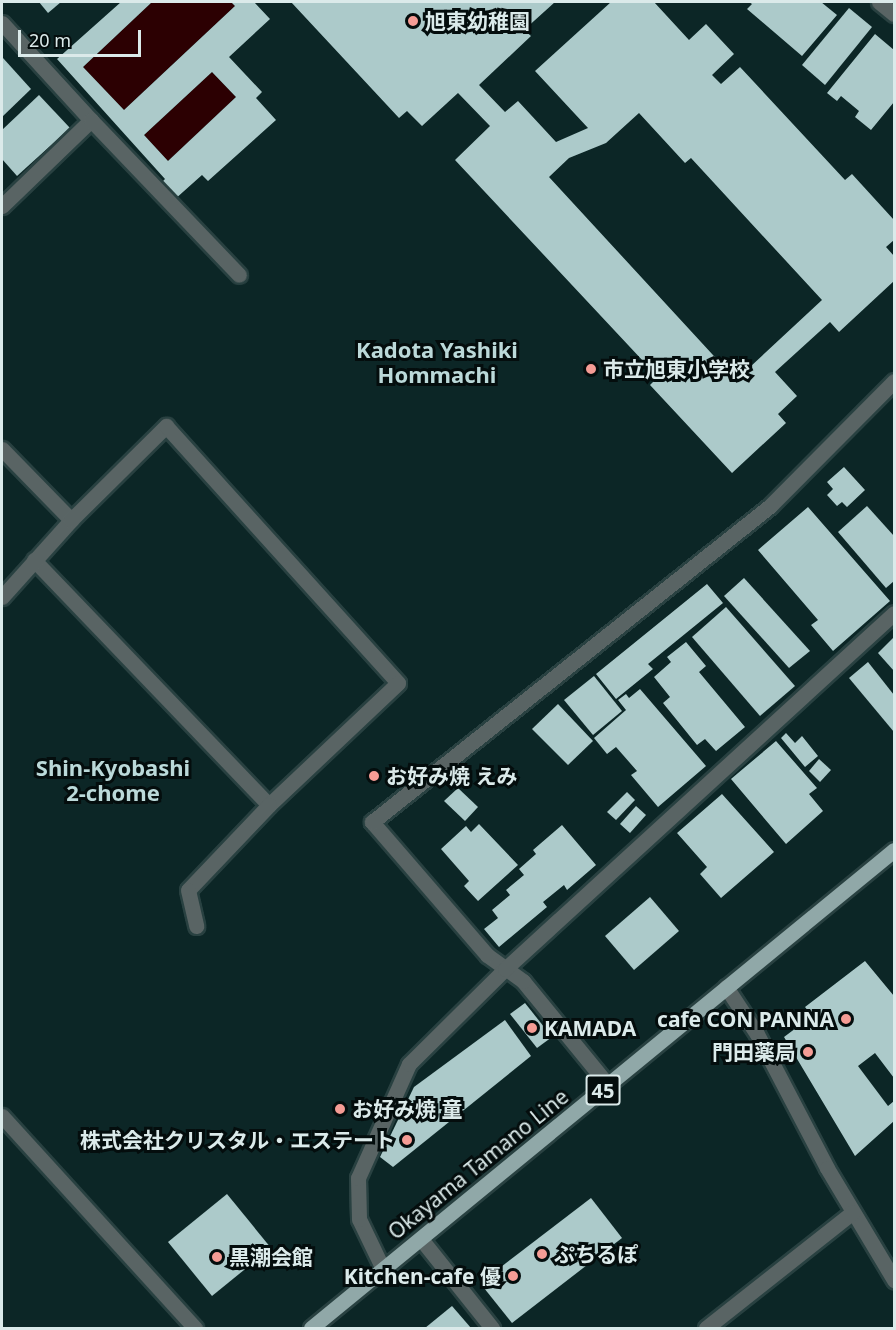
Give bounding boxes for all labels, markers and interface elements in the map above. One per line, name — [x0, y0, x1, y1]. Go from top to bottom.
place label: 旭東幼稚園 — [425, 8, 530, 34]
marker: 旭東幼稚園 — [406, 14, 420, 28]
scale bar — [21, 18, 144, 56]
text: 20 m — [29, 28, 71, 52]
district label: Kadota Yashiki Hommachi — [356, 336, 518, 388]
place label: 市立旭東小学校 — [603, 356, 750, 382]
marker: 市立旭東小学校 — [584, 362, 598, 376]
district label: Shin-Kyobashi 2-chome — [36, 754, 190, 806]
place label: お好み焼 えみ — [386, 763, 517, 789]
marker: お好み焼 えみ — [367, 769, 381, 783]
place label: cafe CON PANNA — [657, 1006, 834, 1032]
marker: cafe CON PANNA — [839, 1012, 853, 1026]
place label: KAMADA — [544, 1015, 636, 1041]
marker: KAMADA — [525, 1021, 539, 1035]
place label: 門田薬局 — [712, 1039, 796, 1065]
marker: 門田薬局 — [801, 1045, 815, 1059]
road number: 45 — [585, 1073, 621, 1107]
street label: Okayama Tamano Line — [383, 1084, 573, 1244]
place label: お好み焼 童 — [352, 1096, 462, 1122]
marker: お好み焼 童 — [333, 1102, 347, 1116]
place label: 株式会社クリスタル・エステート — [80, 1127, 395, 1153]
marker: 株式会社クリスタル・エステート — [400, 1133, 414, 1147]
place label: ぷちるぽ — [554, 1241, 638, 1267]
place label: 黒潮会館 — [229, 1244, 313, 1270]
marker: ぷちるぽ — [535, 1247, 549, 1261]
marker: 黒潮会館 — [210, 1250, 224, 1264]
place label: Kitchen-cafe 優 — [344, 1263, 501, 1289]
marker: Kitchen-cafe 優 — [506, 1269, 520, 1283]

